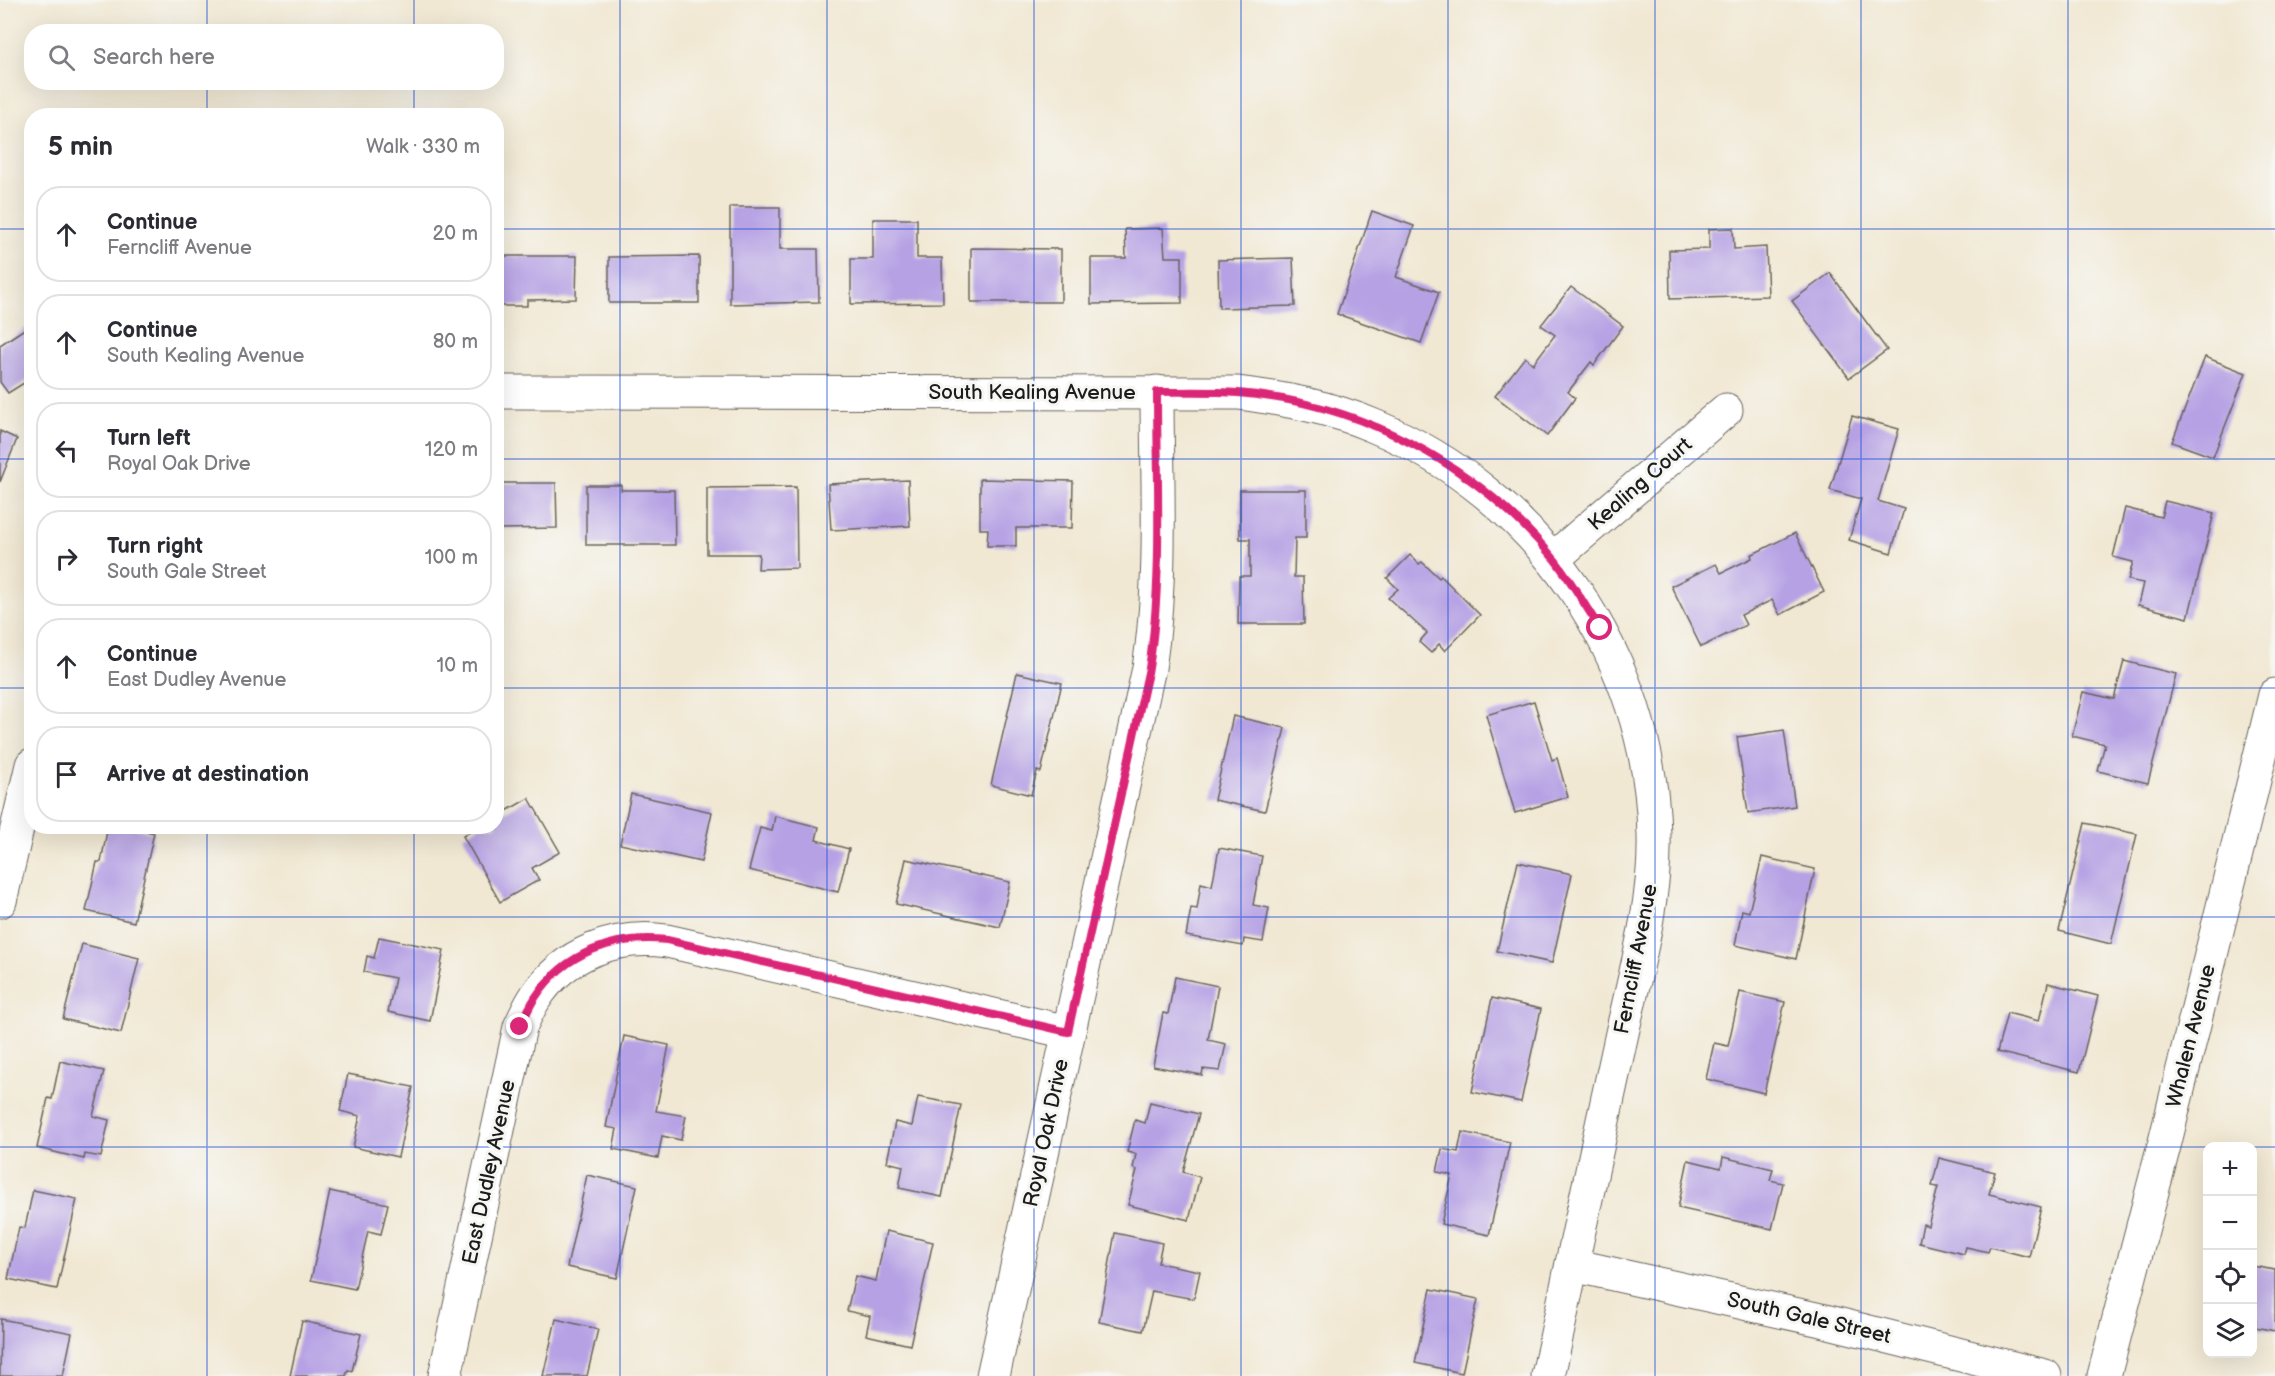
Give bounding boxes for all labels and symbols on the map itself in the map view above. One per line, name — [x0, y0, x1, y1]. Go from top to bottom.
street label: South Kealing Avenue — [928, 380, 1136, 405]
street label: Kealing Court — [1583, 432, 1697, 536]
route start — [1586, 614, 1612, 640]
street label: Ferncliff Avenue — [1609, 882, 1663, 1036]
street label: Whalen Avenue — [2161, 962, 2221, 1110]
route end — [506, 1013, 532, 1039]
street label: Royal Oak Drive — [1018, 1057, 1074, 1209]
street label: East Dudley Avenue — [457, 1077, 521, 1267]
street label: South Gale Street — [1725, 1287, 1894, 1349]

